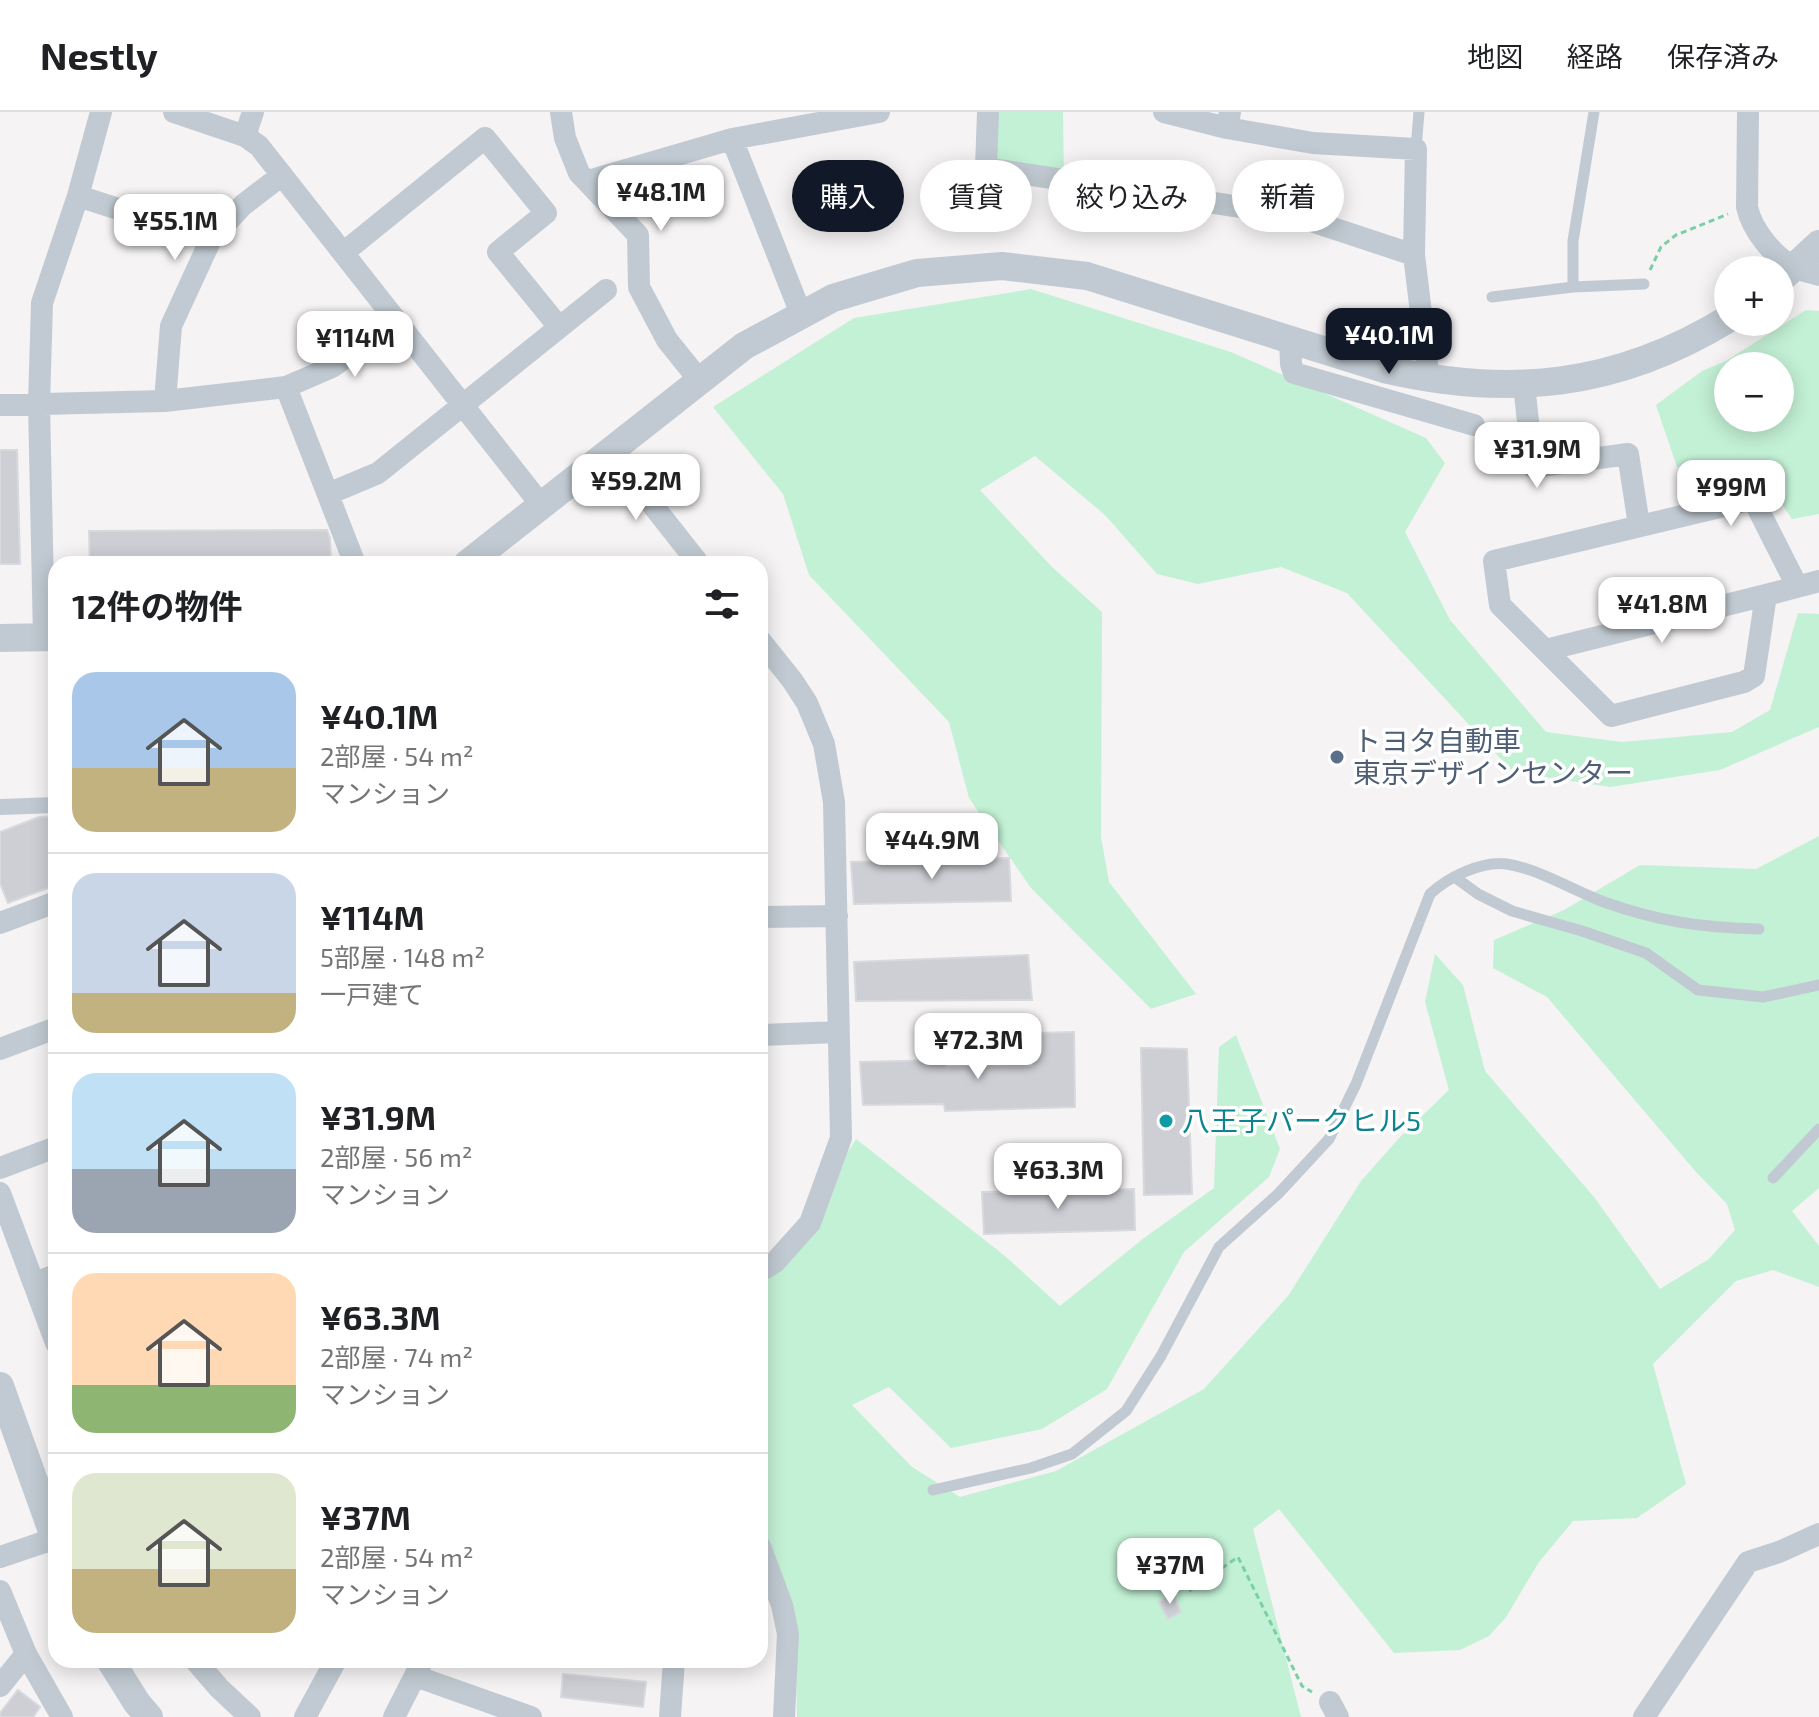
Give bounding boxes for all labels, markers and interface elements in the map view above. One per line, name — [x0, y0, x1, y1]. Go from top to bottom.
text: Nestly — [40, 32, 158, 78]
text: 地図 — [1467, 39, 1523, 73]
text: 経路 — [1567, 39, 1623, 73]
text: 保存済み — [1667, 39, 1779, 73]
chip: 購入 — [792, 160, 904, 232]
chip: 賃貸 — [920, 160, 1032, 232]
chip: 絞り込み — [1048, 160, 1216, 232]
chip: 新着 — [1232, 160, 1344, 232]
pin: ¥48.1M — [596, 165, 726, 233]
text: ¥48.1M — [616, 175, 706, 206]
pin: ¥55.1M — [110, 194, 240, 262]
text: ¥55.1M — [132, 204, 218, 235]
map controls — [1714, 256, 1794, 432]
button: + — [1714, 256, 1794, 336]
pin: ¥40.1M — [1324, 308, 1454, 376]
pin: ¥114M — [299, 311, 411, 379]
text: ¥40.1M — [1344, 318, 1434, 349]
text: ¥114M — [315, 321, 395, 352]
button: − — [1714, 352, 1794, 432]
pin: ¥31.9M — [1472, 422, 1602, 490]
text: ¥31.9M — [1493, 432, 1581, 463]
pin: ¥59.2M — [571, 454, 701, 522]
pin: ¥99M — [1684, 460, 1778, 528]
text: ¥59.2M — [590, 464, 682, 495]
text: ¥99M — [1695, 470, 1767, 501]
pin: ¥41.8M — [1597, 577, 1727, 645]
icon: filters — [700, 582, 744, 626]
text: 12件の物件 — [72, 585, 242, 626]
text: ¥41.8M — [1616, 587, 1708, 618]
text: ¥40.1M — [320, 695, 438, 736]
icon: home — [136, 704, 232, 800]
place label: トヨタ自動車 東京デザインセンター — [1353, 723, 1633, 789]
text: 2部屋 · 54 m² — [320, 740, 474, 771]
marker: トヨタ自動車 東京デザインセンター — [1328, 748, 1346, 766]
text: マンション — [320, 777, 450, 808]
pin: ¥44.9M — [867, 813, 997, 881]
text: ¥44.9M — [884, 823, 980, 854]
text: ¥114M — [320, 896, 425, 937]
icon: home — [136, 905, 232, 1001]
text: 5部屋 · 148 m² — [320, 941, 485, 972]
text: 一戸建て — [320, 978, 424, 1009]
pin: ¥72.3M — [913, 1013, 1043, 1081]
text: ¥72.3M — [933, 1023, 1023, 1054]
text: ¥31.9M — [320, 1096, 436, 1137]
place label: 八王子パークヒル5 — [1182, 1103, 1421, 1137]
icon: home — [136, 1105, 232, 1201]
marker: 八王子パークヒル5 — [1157, 1112, 1175, 1130]
text: 2部屋 · 56 m² — [320, 1141, 473, 1172]
pin: ¥63.3M — [993, 1143, 1123, 1211]
text: ¥63.3M — [1012, 1153, 1104, 1184]
text: マンション — [320, 1178, 450, 1209]
text: ¥63.3M — [320, 1296, 441, 1337]
icon: home — [136, 1305, 232, 1401]
text: 2部屋 · 74 m² — [320, 1341, 473, 1372]
text: マンション — [320, 1378, 450, 1409]
text: ¥37M — [320, 1496, 411, 1537]
icon: home — [136, 1505, 232, 1601]
pin: ¥37M — [1123, 1538, 1217, 1606]
text: 2部屋 · 54 m² — [320, 1541, 474, 1572]
text: ¥37M — [1135, 1548, 1205, 1579]
text: マンション — [320, 1578, 450, 1609]

